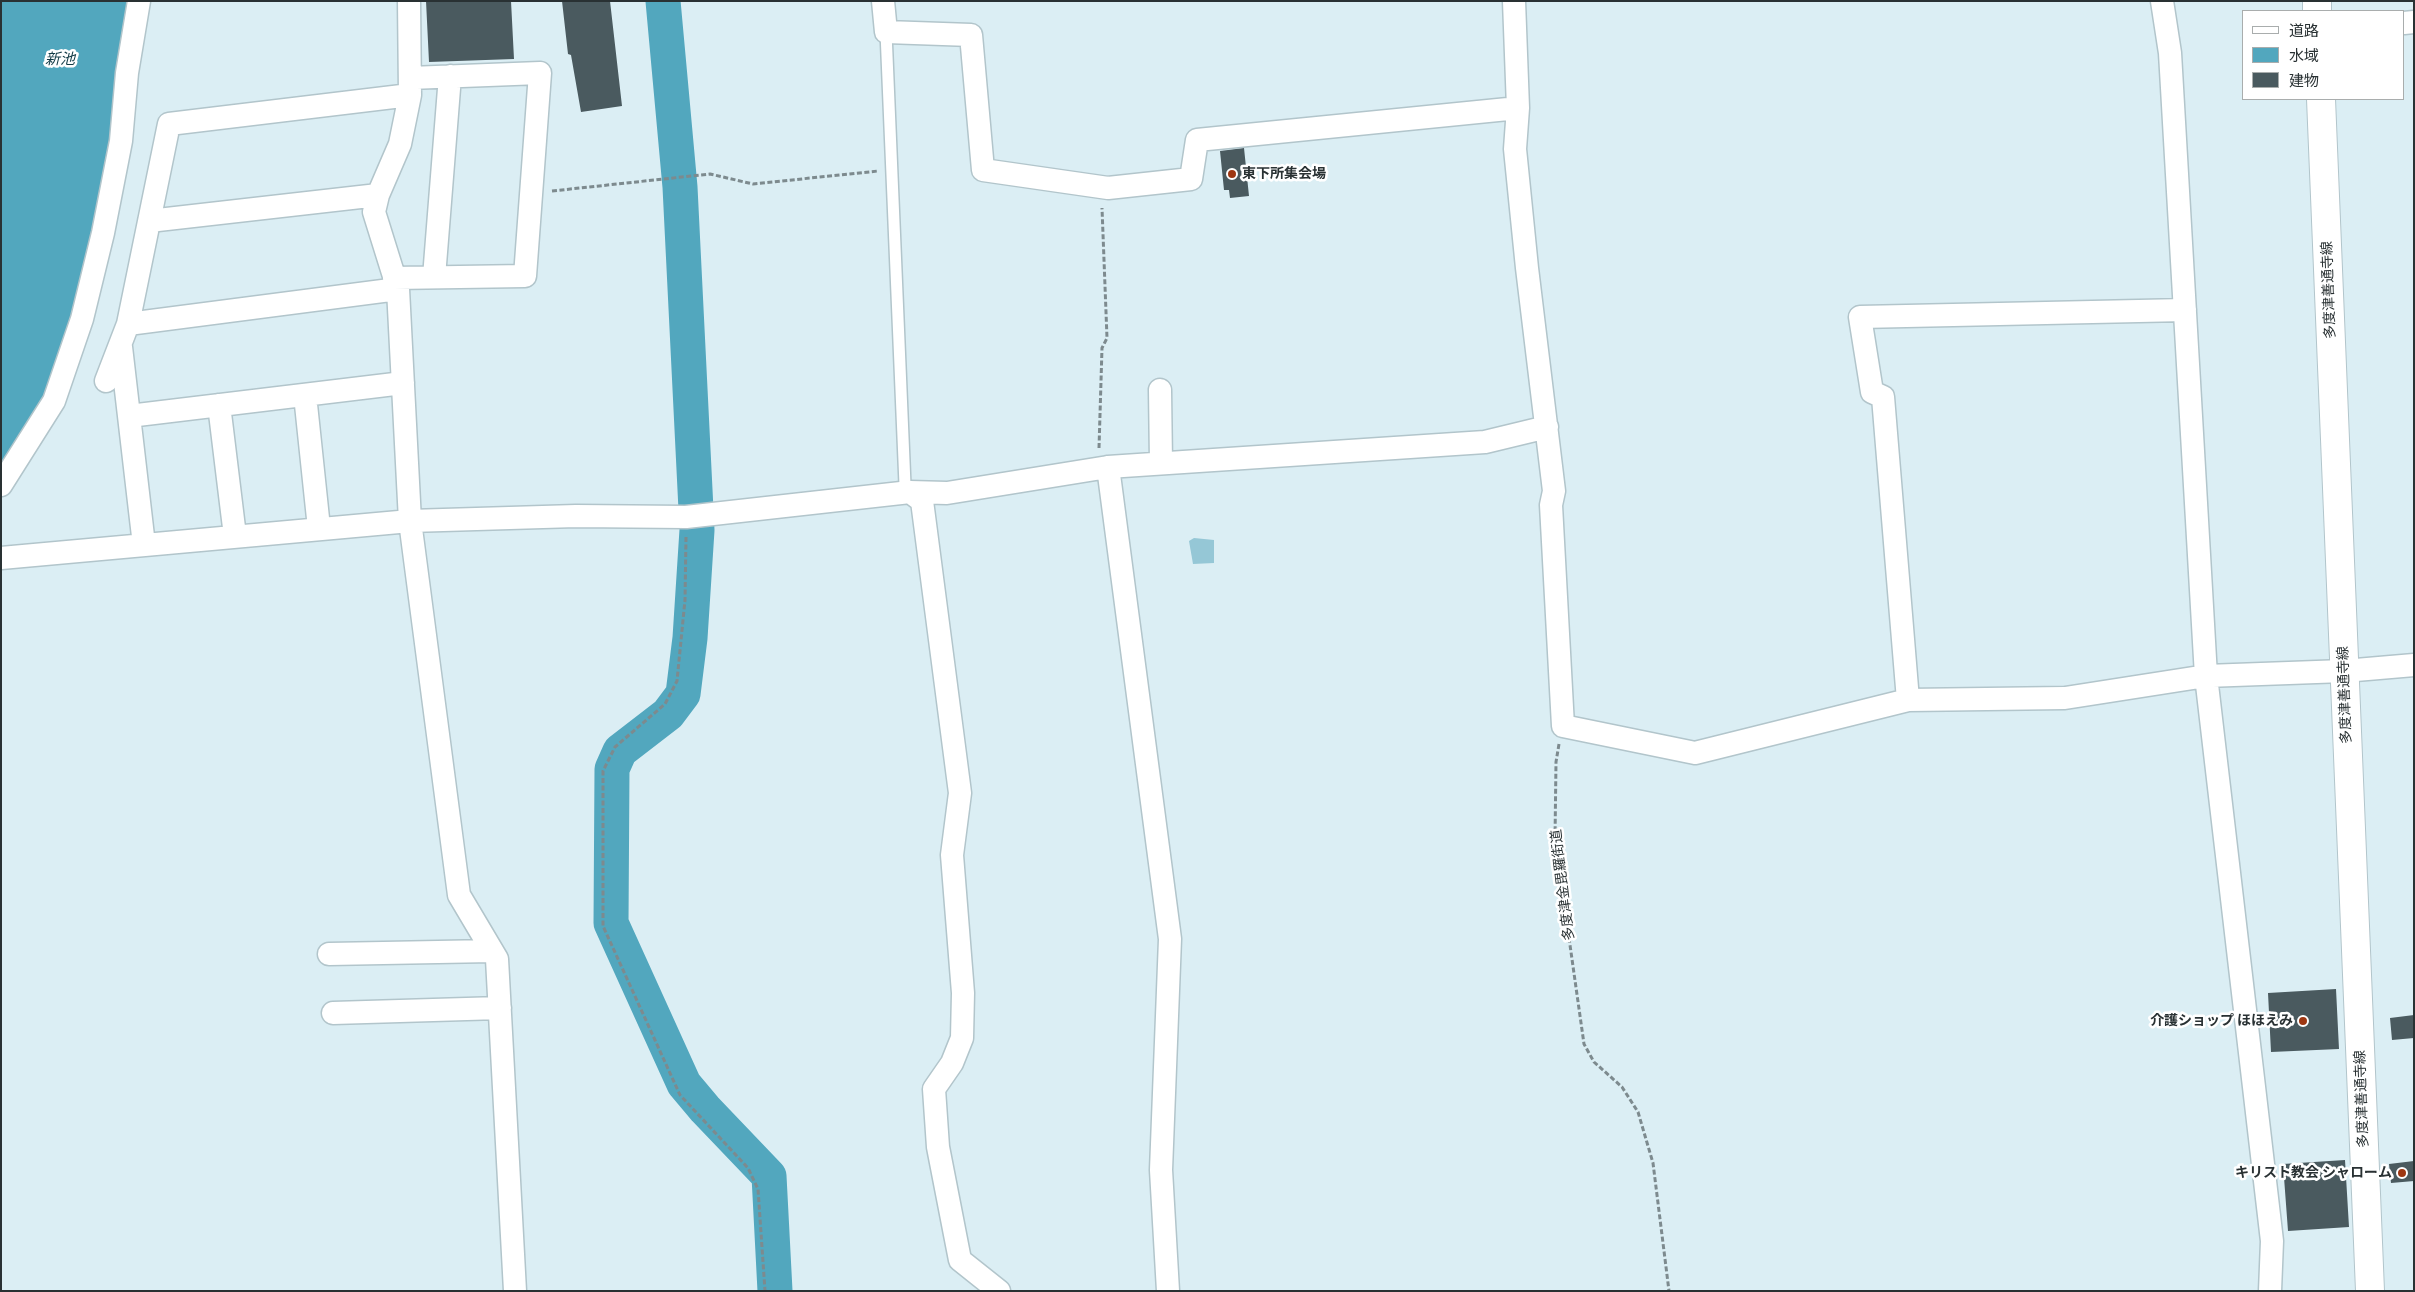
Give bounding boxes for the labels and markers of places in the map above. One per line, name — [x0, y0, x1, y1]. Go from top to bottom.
place label: 東下所集会場 — [1242, 166, 1326, 182]
marker: 東下所集会場 — [1226, 168, 1238, 180]
place label: 介護ショップ ほほえみ — [2150, 1013, 2293, 1029]
marker: 介護ショップ ほほえみ — [2297, 1015, 2309, 1027]
place label: キリスト教会 シャローム — [2235, 1165, 2392, 1181]
marker: キリスト教会 シャローム — [2396, 1167, 2408, 1179]

